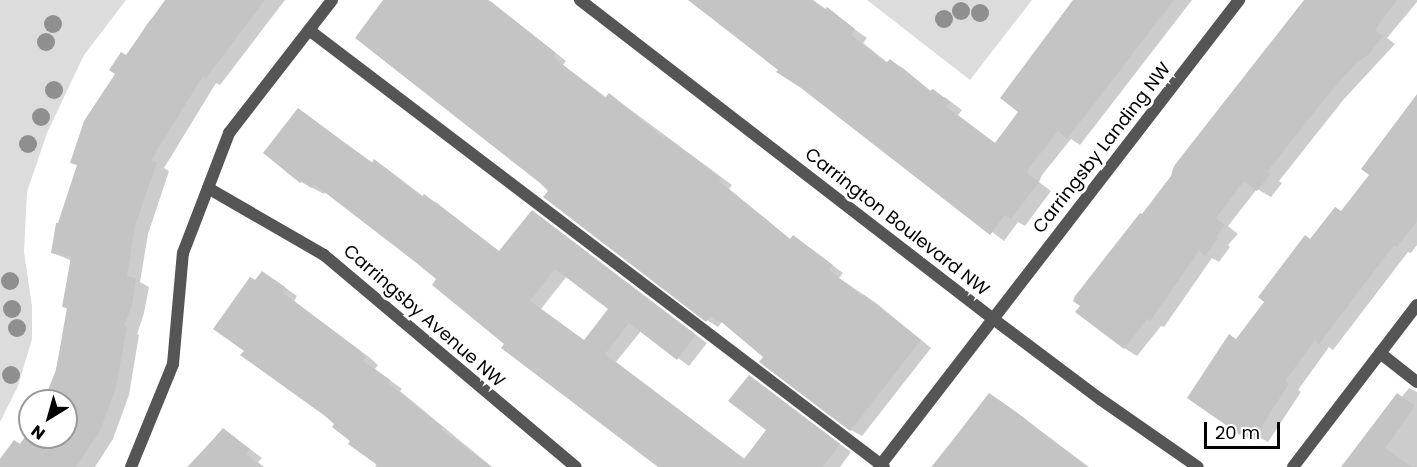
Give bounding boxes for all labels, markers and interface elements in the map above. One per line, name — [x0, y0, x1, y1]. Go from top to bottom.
street label: Carringsby Landing NW — [1029, 58, 1175, 238]
street label: Carrington Boulevard NW — [801, 143, 993, 301]
street label: Carringsby Avenue NW — [339, 240, 509, 392]
north arrow — [18, 389, 78, 449]
scale bar — [1207, 410, 1284, 448]
text: N — [26, 419, 50, 445]
text: 20 m — [1215, 420, 1260, 445]

